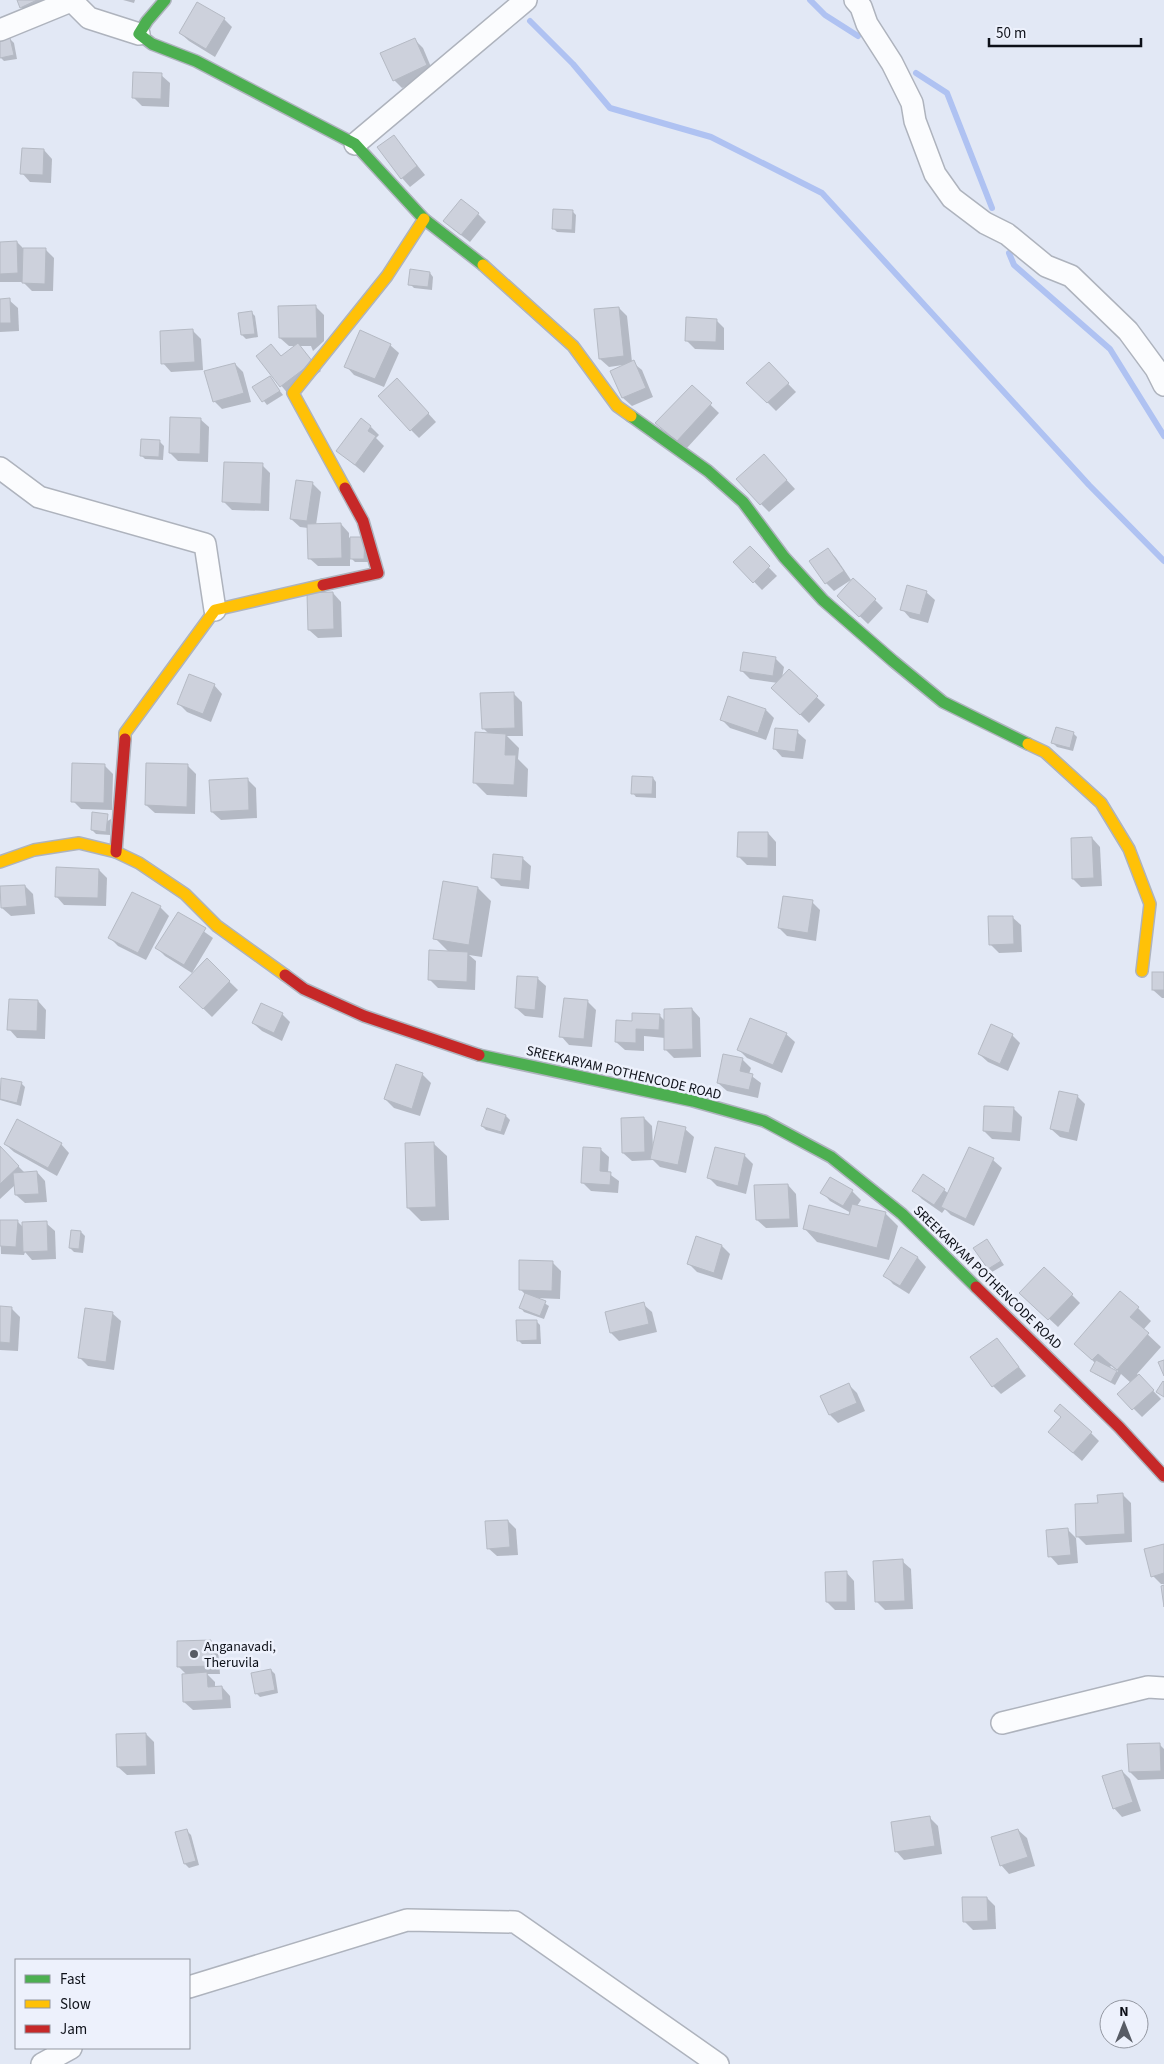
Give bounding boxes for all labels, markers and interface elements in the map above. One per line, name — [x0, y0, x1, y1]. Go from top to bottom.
scale bar — [989, 15, 1142, 47]
text: 50 m — [996, 23, 1026, 44]
street label: SREEKARYAM POTHENCODE ROAD — [524, 1041, 723, 1105]
street label: SREEKARYAM POTHENCODE ROAD — [909, 1201, 1066, 1354]
place label: Anganavadi, Theruvila — [204, 1637, 276, 1673]
marker: Anganavadi, Theruvila — [188, 1648, 200, 1660]
legend — [15, 1959, 190, 2049]
text: Fast — [60, 1969, 86, 1990]
text: Slow — [60, 1994, 91, 2015]
north arrow — [1099, 1999, 1149, 2049]
text: N — [1119, 2002, 1129, 2022]
text: Jam — [60, 2019, 87, 2040]

